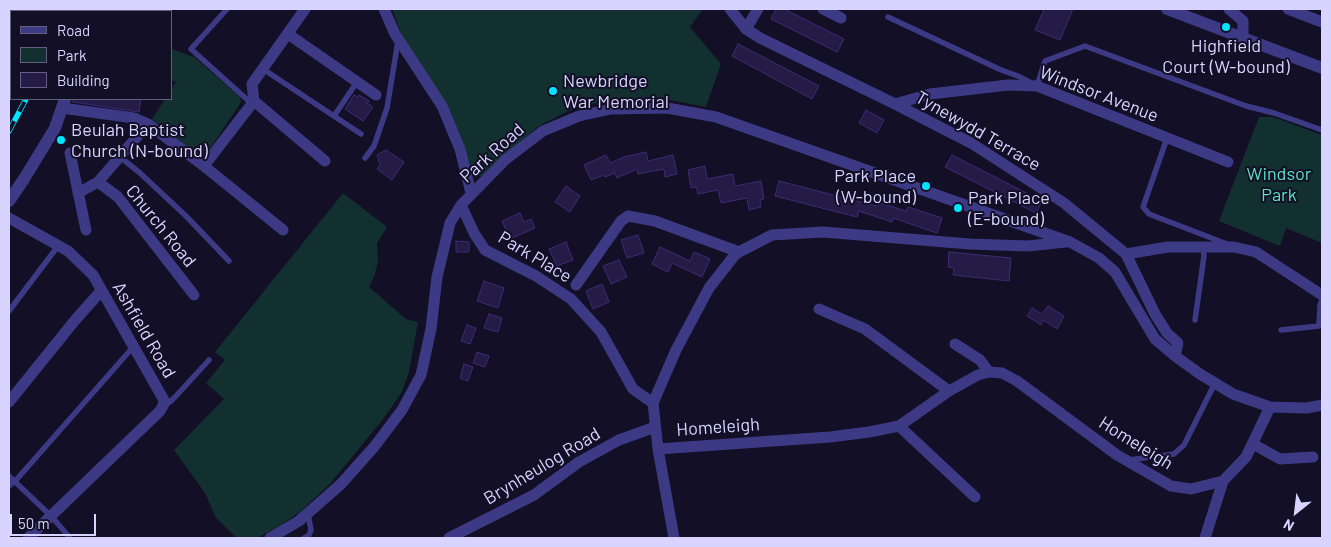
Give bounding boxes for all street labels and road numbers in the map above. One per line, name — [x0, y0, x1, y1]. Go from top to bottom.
street label: Windsor Avenue — [1036, 61, 1162, 127]
street label: Tynewydd Terrace — [912, 86, 1044, 176]
street label: Park Road — [456, 119, 528, 187]
street label: Church Road — [121, 181, 201, 271]
street label: Park Place — [494, 227, 576, 287]
street label: Ashfield Road — [108, 278, 180, 382]
street label: Homeleigh — [1095, 412, 1177, 474]
street label: Homeleigh — [676, 413, 760, 441]
street label: Brynheulog Road — [480, 423, 604, 509]

